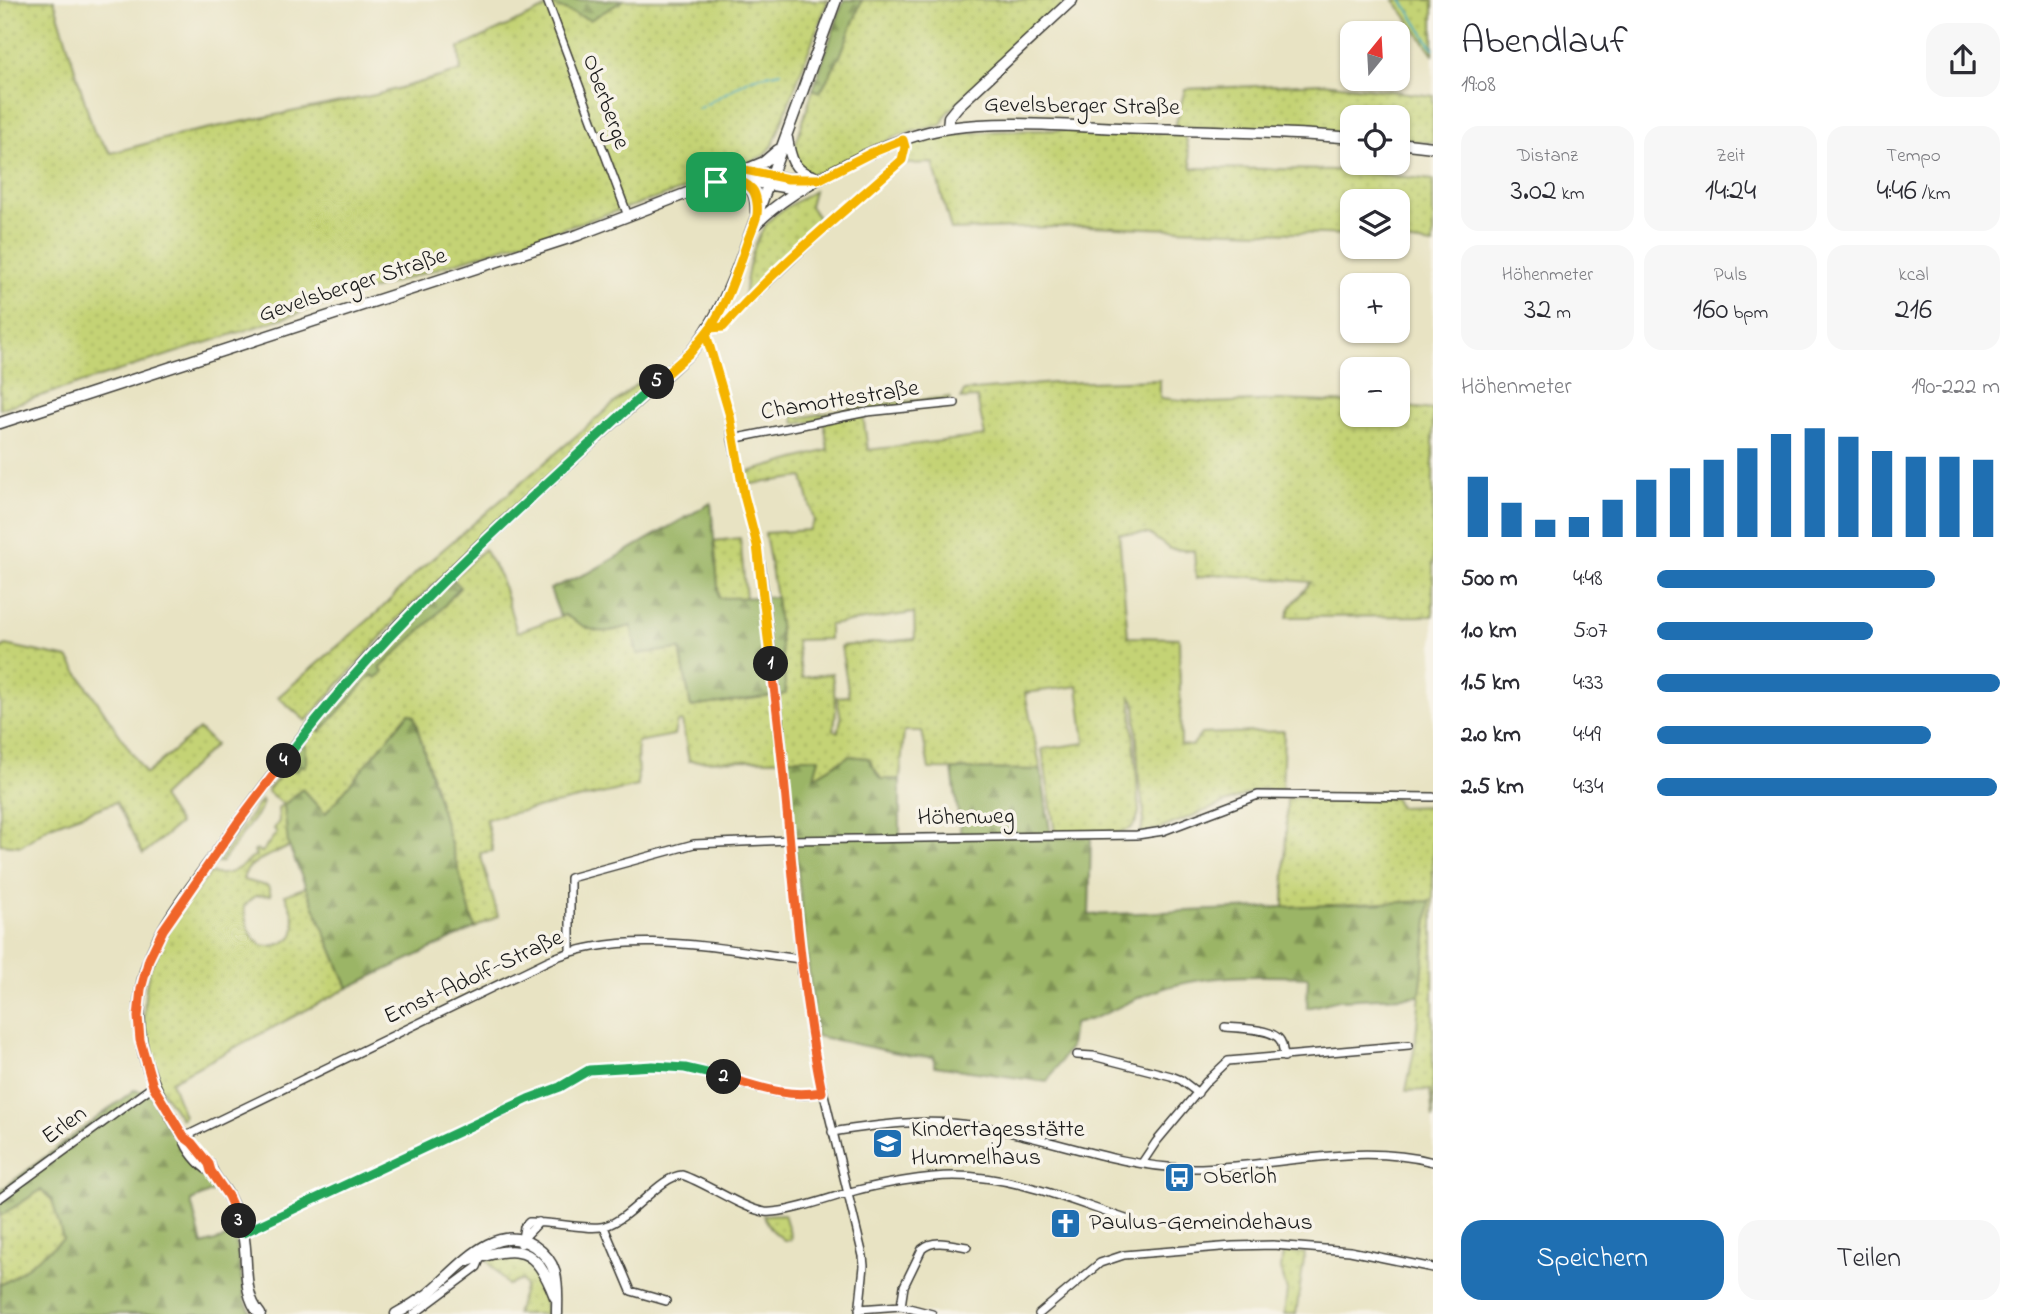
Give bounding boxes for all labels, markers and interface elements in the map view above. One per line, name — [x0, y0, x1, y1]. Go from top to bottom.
text: Abendlauf — [1461, 15, 1628, 71]
north arrow — [1340, 21, 1410, 91]
map controls — [1340, 21, 1410, 427]
button: share — [1926, 23, 2000, 97]
street label: Oberberge — [572, 49, 638, 155]
text: 19:08 — [1461, 69, 1496, 102]
street label: Gevelsberger Straße — [984, 88, 1180, 126]
button: locate — [1340, 105, 1410, 175]
text: Distanz — [1517, 143, 1578, 170]
text: Zeit — [1716, 143, 1745, 170]
text: Tempo — [1886, 143, 1941, 170]
pin — [686, 152, 746, 212]
icon: arrive — [697, 163, 735, 201]
text: 3.02 — [1510, 170, 1557, 214]
text: 14:24 — [1705, 170, 1756, 214]
text: 4:46 — [1876, 170, 1917, 214]
text: km — [1557, 181, 1585, 208]
text: /km — [1917, 181, 1951, 208]
button: layers — [1340, 189, 1410, 259]
street label: Gevelsberger Straße — [254, 239, 452, 333]
text: Höhenmeter — [1502, 262, 1593, 289]
text: Puls — [1714, 262, 1747, 289]
text: kcal — [1898, 262, 1929, 289]
button: + — [1340, 273, 1410, 343]
text: 32 — [1524, 289, 1551, 333]
text: 160 — [1693, 289, 1728, 333]
text: 216 — [1895, 289, 1932, 333]
text: m — [1551, 300, 1571, 327]
text: bpm — [1728, 300, 1768, 327]
button: − — [1340, 357, 1410, 427]
pin: 5 — [640, 364, 674, 400]
text: 5 — [651, 368, 662, 395]
street label: Chamottestraße — [758, 371, 922, 431]
text: Höhenmeter — [1461, 371, 1572, 404]
text: 190–222 m — [1911, 371, 2000, 404]
text: 500 m — [1461, 563, 1518, 596]
text: 4:48 — [1573, 563, 1603, 596]
text: 1.0 km — [1461, 615, 1517, 648]
text: 5:07 — [1573, 615, 1608, 648]
pin: 1 — [754, 646, 788, 682]
text: 1 — [767, 650, 774, 677]
text: 1.5 km — [1461, 667, 1520, 700]
text: 4:33 — [1573, 667, 1603, 700]
text: 2.0 km — [1461, 719, 1521, 752]
text: 4:49 — [1573, 719, 1601, 752]
pin: 4 — [266, 744, 302, 778]
text: 4 — [280, 747, 287, 774]
text: 2.5 km — [1461, 771, 1524, 804]
text: 4:34 — [1573, 771, 1603, 804]
street label: Höhenweg — [917, 800, 1015, 836]
street label: Ernst-Adolf-Straße — [378, 921, 570, 1035]
pin: 2 — [706, 1060, 742, 1094]
text: 2 — [719, 1063, 728, 1090]
street label: Erlen — [35, 1098, 95, 1154]
place label: Kindertagesstätte Hummelhaus — [911, 1113, 1085, 1176]
school or university icon: Kindertagesstätte Hummelhaus — [871, 1127, 905, 1161]
bus stop icon: Oberloh — [1163, 1160, 1197, 1194]
place label: Oberloh — [1203, 1160, 1277, 1195]
pin: 3 — [222, 1204, 256, 1238]
church icon: Paulus-Gemeindehaus — [1049, 1206, 1083, 1240]
place label: Paulus-Gemeindehaus — [1089, 1206, 1313, 1241]
text: 3 — [235, 1207, 242, 1234]
button: Speichern — [1461, 1220, 1724, 1300]
button: Teilen — [1738, 1220, 2000, 1300]

